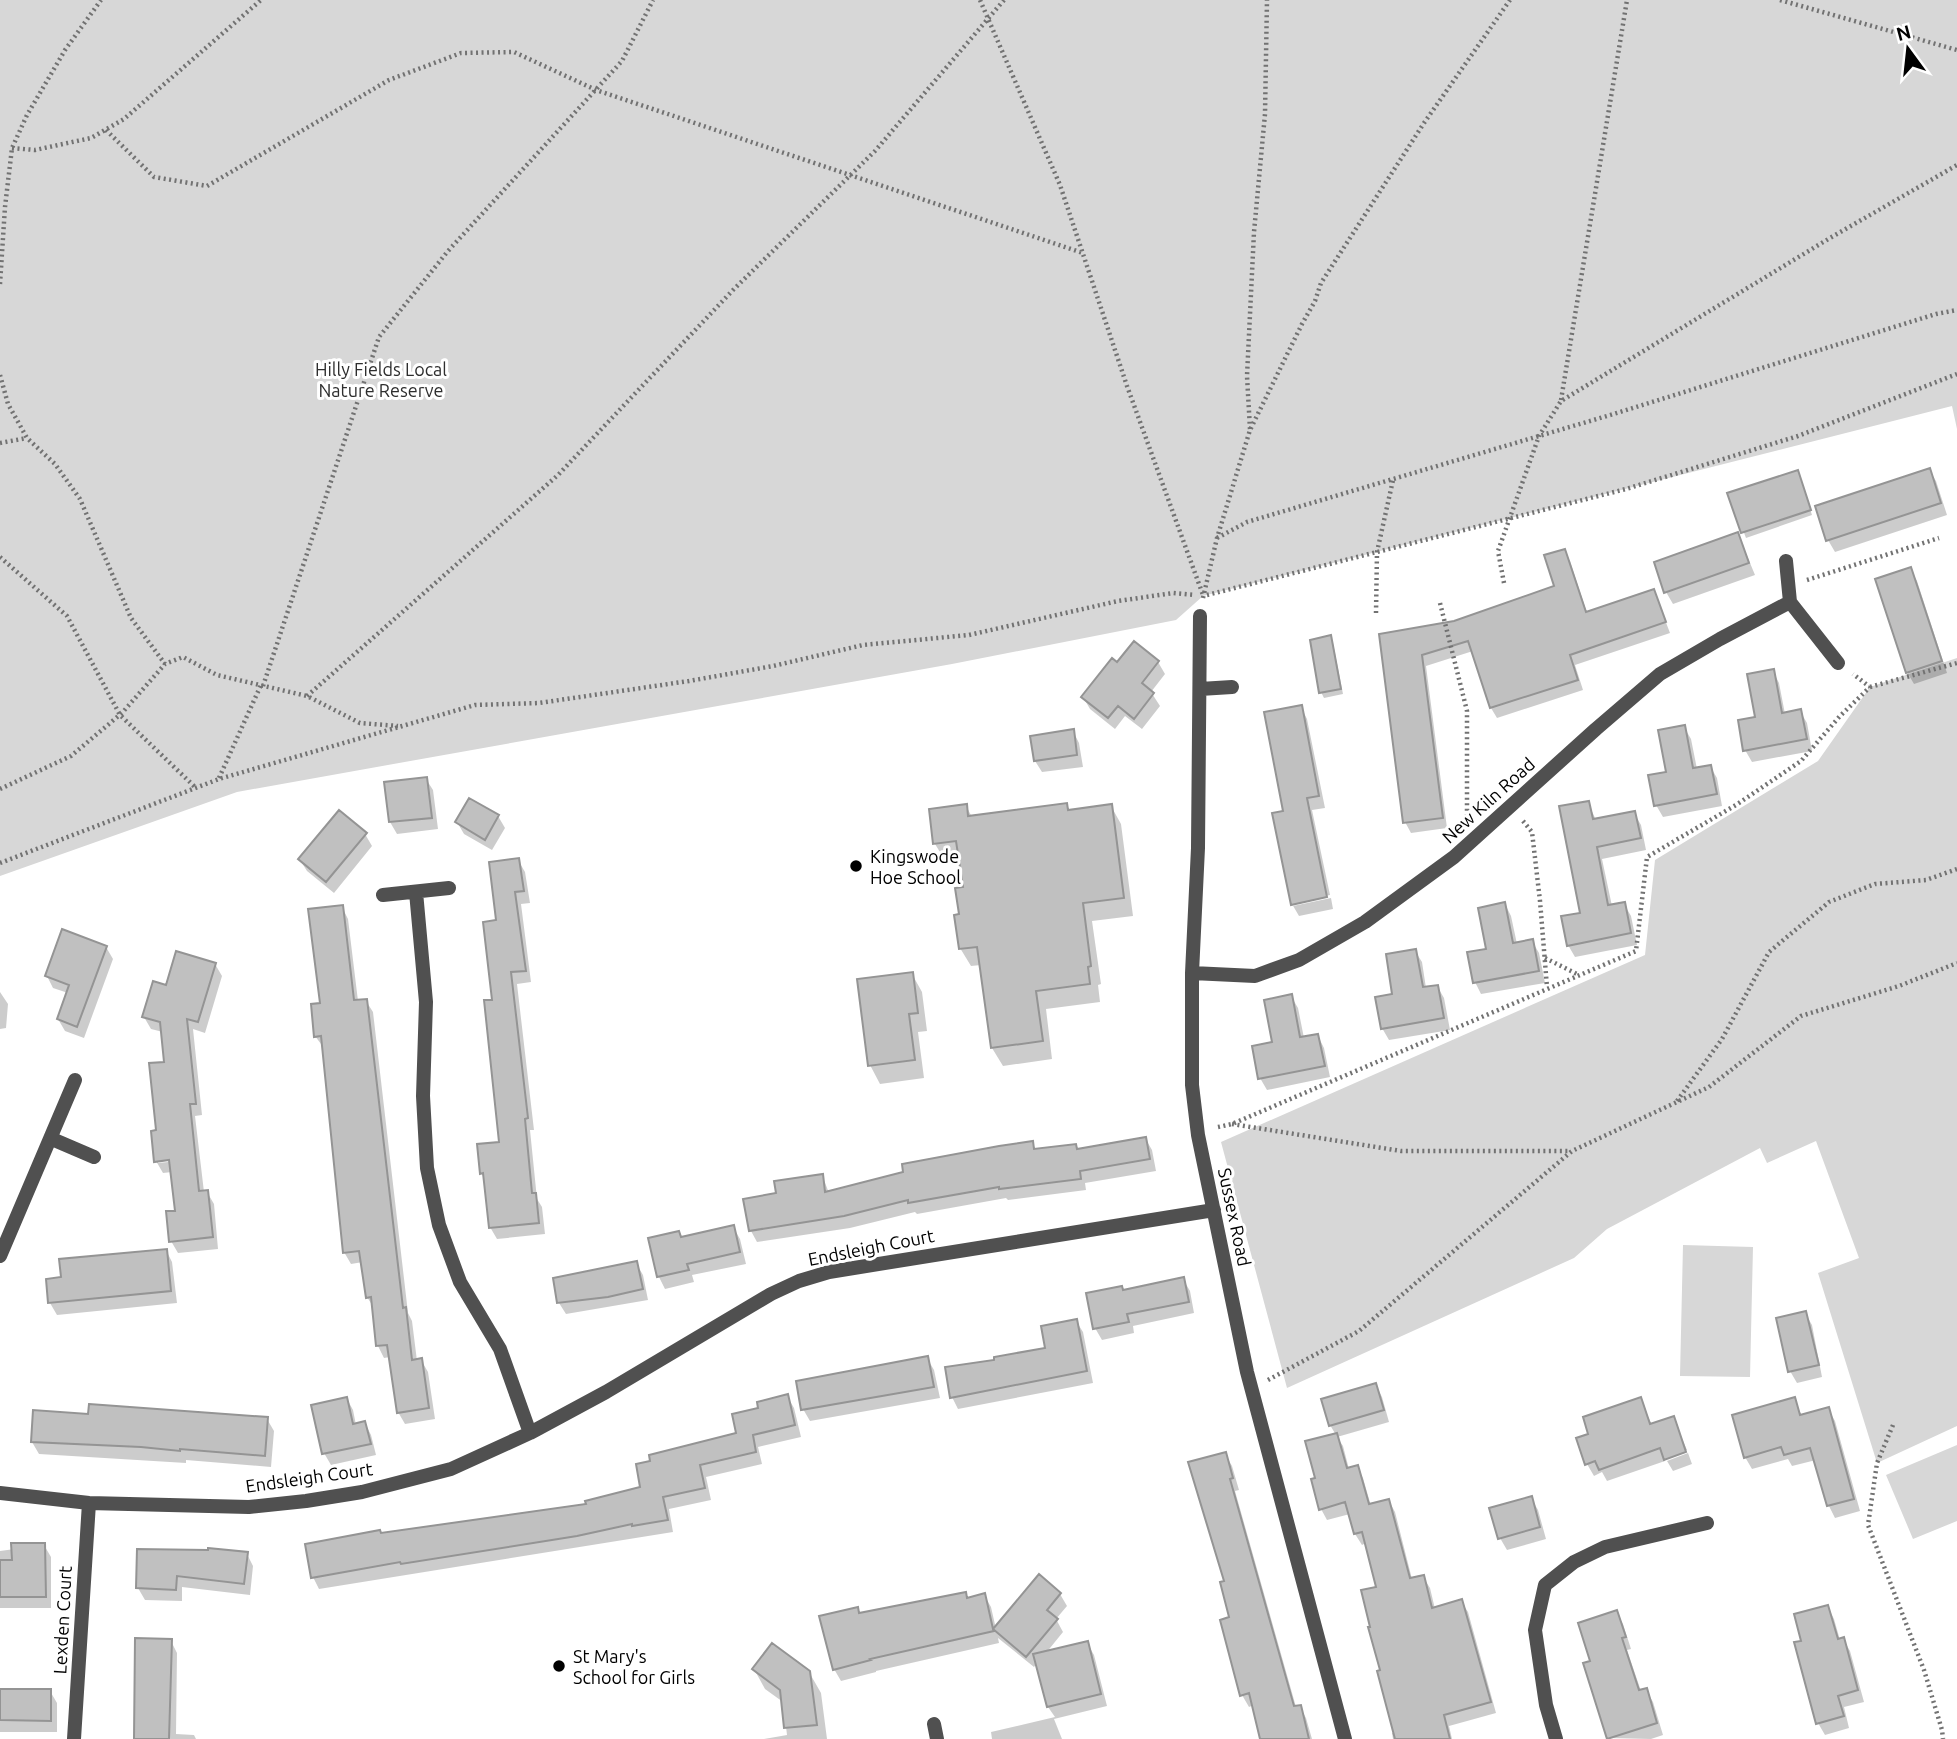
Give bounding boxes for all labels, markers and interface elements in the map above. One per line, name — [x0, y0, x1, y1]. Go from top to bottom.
north arrow — [1873, 14, 1943, 84]
text: N — [1894, 20, 1913, 45]
park label: Hilly Fields Local Nature Reserve — [315, 359, 447, 400]
street label: New Kiln Road — [1438, 753, 1538, 847]
place label: Kingswode Hoe School — [870, 846, 961, 887]
marker: Kingswode Hoe School — [848, 858, 864, 874]
street label: Sussex Road — [1215, 1166, 1255, 1268]
street label: Endsleigh Court — [806, 1225, 936, 1269]
street label: Endsleigh Court — [244, 1458, 374, 1496]
street label: Lexden Court — [49, 1565, 75, 1675]
place label: St Mary's School for Girls — [573, 1646, 695, 1687]
marker: St Mary's School for Girls — [551, 1658, 567, 1674]

